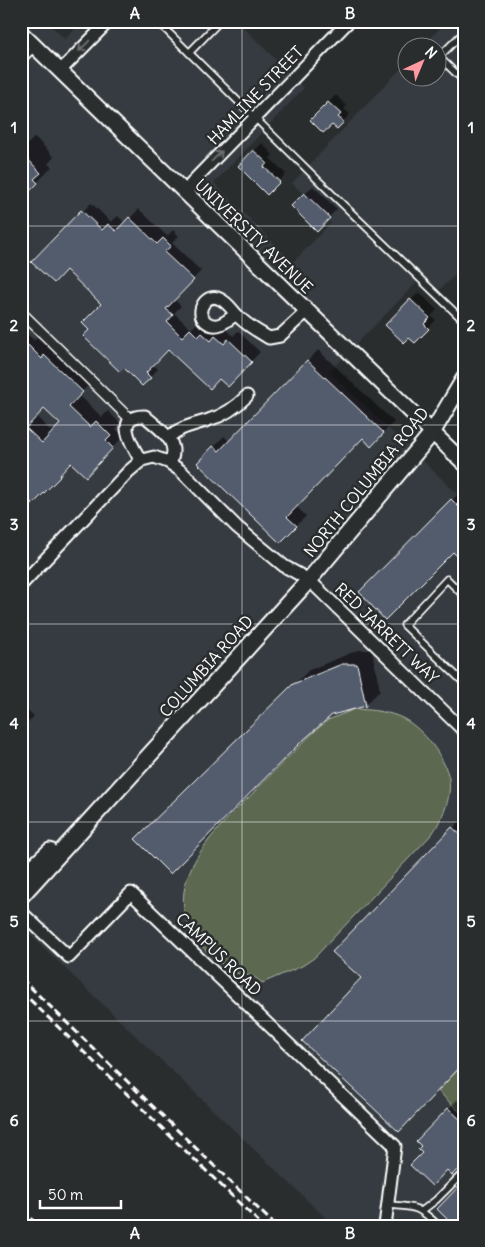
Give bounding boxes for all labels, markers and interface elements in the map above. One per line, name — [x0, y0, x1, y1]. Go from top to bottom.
text: A — [130, 3, 140, 23]
text: B — [345, 3, 356, 23]
north arrow — [398, 38, 448, 88]
one-way arrow — [78, 40, 90, 52]
street label: HAMLINE STREET — [203, 42, 307, 148]
text: N — [421, 43, 441, 62]
text: 1 — [11, 117, 17, 137]
text: 1 — [468, 117, 474, 137]
one-way arrow — [211, 150, 224, 162]
street label: UNIVERSITY AVENUE — [191, 175, 317, 297]
text: 2 — [10, 315, 19, 335]
text: 2 — [467, 315, 476, 335]
street label: NORTH COLUMBIA ROAD — [299, 403, 433, 561]
text: 3 — [9, 514, 19, 534]
text: 3 — [466, 514, 476, 534]
street label: RED JARRETT WAY — [331, 578, 443, 688]
street label: COLUMBIA ROAD — [155, 611, 257, 721]
text: 4 — [9, 713, 19, 733]
text: 4 — [466, 713, 476, 733]
street label: CAMPUS ROAD — [172, 908, 266, 1000]
text: 5 — [9, 911, 19, 931]
text: 5 — [466, 911, 476, 931]
text: 6 — [9, 1110, 19, 1130]
text: 6 — [466, 1110, 476, 1130]
scale bar — [40, 1177, 121, 1209]
text: 50 m — [48, 1185, 83, 1204]
text: A — [130, 1223, 140, 1243]
text: B — [345, 1223, 356, 1243]

